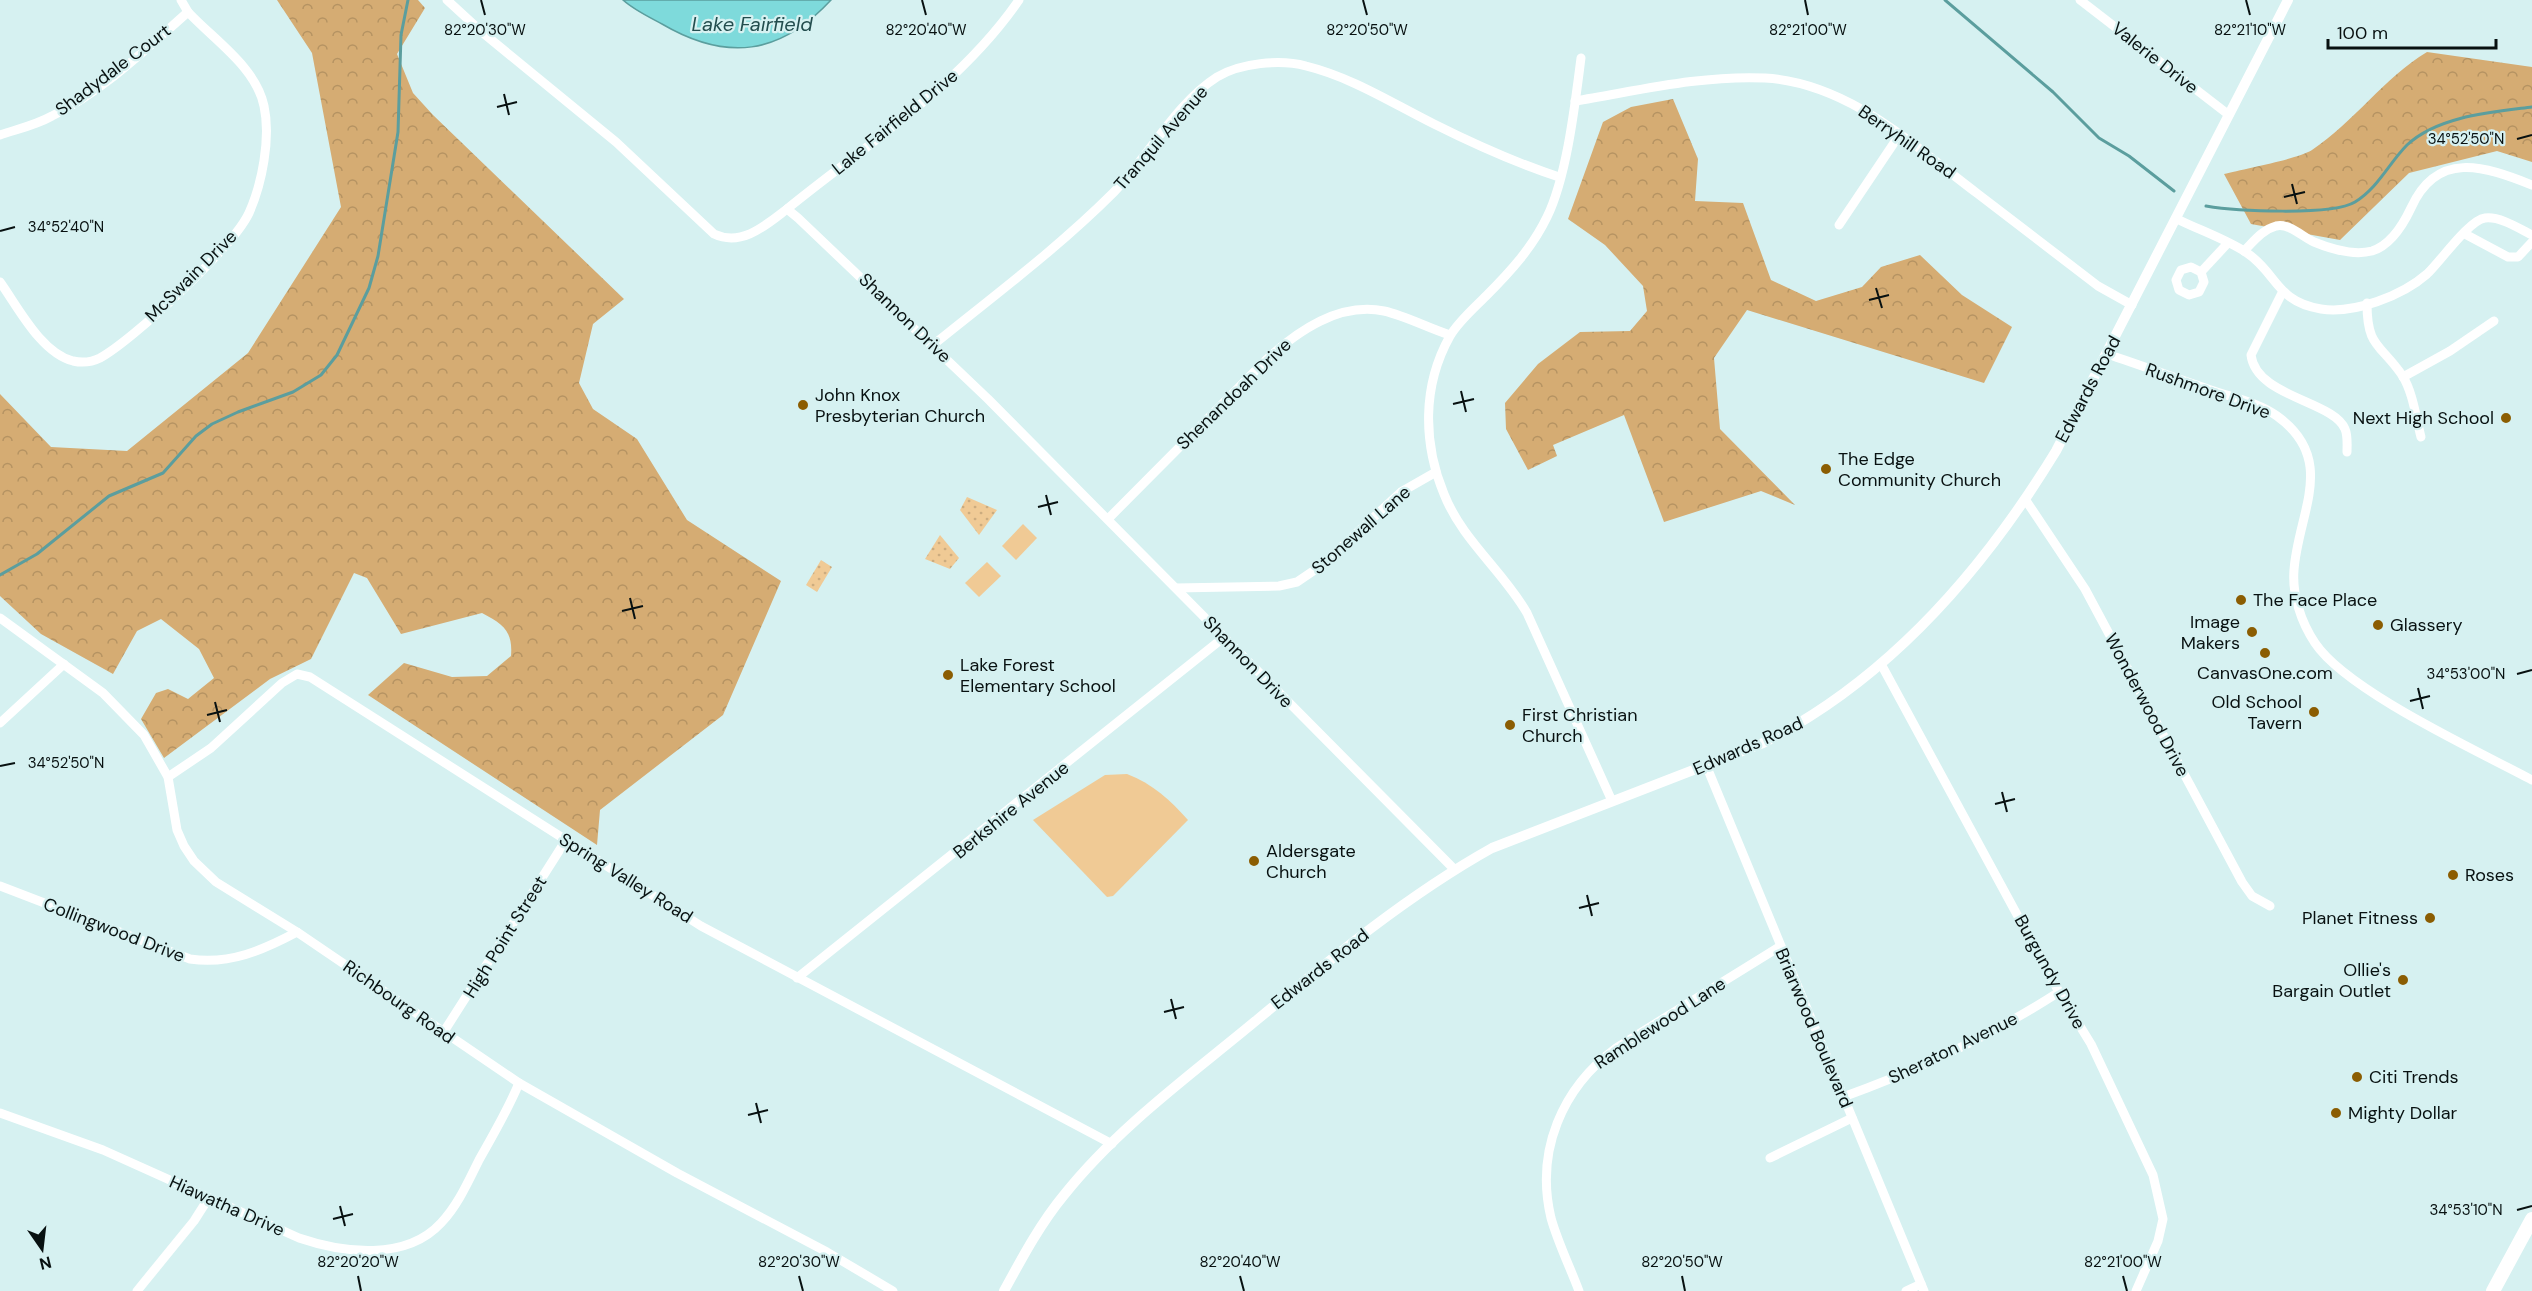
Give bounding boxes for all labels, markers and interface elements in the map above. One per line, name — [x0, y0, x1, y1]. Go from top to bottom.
water label: Lake Fairfield — [691, 11, 813, 37]
scale bar — [2328, 12, 2496, 50]
street label: Valerie Drive — [2107, 17, 2203, 99]
street label: Shadydale Court — [50, 19, 176, 121]
text: 82°20'30"W — [444, 20, 526, 40]
text: 82°20'40"W — [885, 20, 967, 40]
text: 82°20'50"W — [1326, 20, 1408, 40]
text: 82°21'00"W — [1769, 20, 1847, 40]
text: 82°21'10"W — [2214, 20, 2287, 40]
text: 100 m — [2337, 21, 2388, 45]
street label: Lake Fairfield Drive — [827, 64, 963, 180]
street label: Tranquil Avenue — [1109, 80, 1213, 196]
street label: Berryhill Road — [1854, 100, 1960, 184]
text: 34°52'50"N — [2428, 129, 2504, 149]
text: 34°52'40"N — [28, 217, 104, 237]
street label: McSwain Drive — [140, 225, 242, 327]
street label: Shannon Drive — [854, 268, 956, 368]
street label: Edwards Road — [2050, 331, 2126, 447]
street label: Shenandoah Drive — [1171, 333, 1297, 455]
street label: Rushmore Drive — [2142, 357, 2274, 425]
place label: John Knox Presbyterian Church — [815, 383, 985, 428]
marker: John Knox Presbyterian Church — [796, 398, 810, 412]
place label: Next High School — [2353, 406, 2494, 430]
marker: Next High School — [2499, 411, 2513, 425]
place label: The Edge Community Church — [1838, 447, 2001, 492]
marker: The Edge Community Church — [1819, 462, 1833, 476]
street label: Stonewall Lane — [1306, 480, 1416, 580]
place label: The Face Place — [2253, 588, 2377, 612]
marker: The Face Place — [2234, 593, 2248, 607]
place label: Image Makers — [2181, 610, 2240, 655]
street label: Shannon Drive — [1198, 611, 1298, 713]
place label: Glassery — [2390, 613, 2462, 637]
marker: Glassery — [2371, 618, 2385, 632]
marker: Image Makers — [2245, 625, 2259, 639]
street label: Wonderwood Drive — [2099, 629, 2195, 781]
marker: CanvasOne.com — [2258, 646, 2272, 660]
place label: Lake Forest Elementary School — [960, 653, 1116, 698]
place label: CanvasOne.com — [2197, 661, 2333, 685]
text: 34°53'00"N — [2427, 664, 2505, 684]
marker: Lake Forest Elementary School — [941, 668, 955, 682]
place label: Old School Tavern — [2212, 690, 2302, 735]
place label: First Christian Church — [1522, 703, 1637, 748]
marker: Old School Tavern — [2307, 705, 2321, 719]
street label: Edwards Road — [1689, 711, 1807, 781]
marker: First Christian Church — [1503, 718, 1517, 732]
text: 34°52'50"N — [28, 753, 104, 773]
street label: Berkshire Avenue — [948, 756, 1074, 864]
street label: Spring Valley Road — [555, 827, 697, 929]
place label: Aldersgate Church — [1266, 839, 1356, 884]
marker: Aldersgate Church — [1247, 854, 1261, 868]
place label: Roses — [2465, 863, 2514, 887]
marker: Roses — [2446, 868, 2460, 882]
street label: High Point Street — [458, 871, 552, 1003]
street label: Collingwood Drive — [40, 892, 188, 968]
place label: Planet Fitness — [2302, 906, 2418, 930]
street label: Burgundy Drive — [2009, 911, 2091, 1033]
marker: Planet Fitness — [2423, 911, 2437, 925]
street label: Edwards Road — [1266, 923, 1374, 1015]
street label: Briarwood Boulevard — [1769, 944, 1859, 1112]
street label: Richbourg Road — [338, 955, 460, 1049]
place label: Ollie's Bargain Outlet — [2272, 958, 2391, 1003]
street label: Ramblewood Lane — [1590, 972, 1730, 1074]
marker: Ollie's Bargain Outlet — [2396, 973, 2410, 987]
street label: Sheraton Avenue — [1884, 1006, 2022, 1090]
place label: Citi Trends — [2369, 1065, 2459, 1089]
marker: Citi Trends — [2350, 1070, 2364, 1084]
place label: Mighty Dollar — [2348, 1101, 2458, 1125]
marker: Mighty Dollar — [2329, 1106, 2343, 1120]
street label: Hiawatha Drive — [166, 1170, 288, 1242]
text: 34°53'10"N — [2429, 1200, 2503, 1220]
north arrow — [12, 1219, 72, 1279]
text: N — [37, 1251, 54, 1275]
text: 82°20'20"W — [317, 1252, 399, 1272]
text: 82°20'30"W — [758, 1252, 840, 1272]
text: 82°20'40"W — [1199, 1252, 1281, 1272]
text: 82°20'50"W — [1641, 1252, 1723, 1272]
text: 82°21'00"W — [2084, 1252, 2162, 1272]

